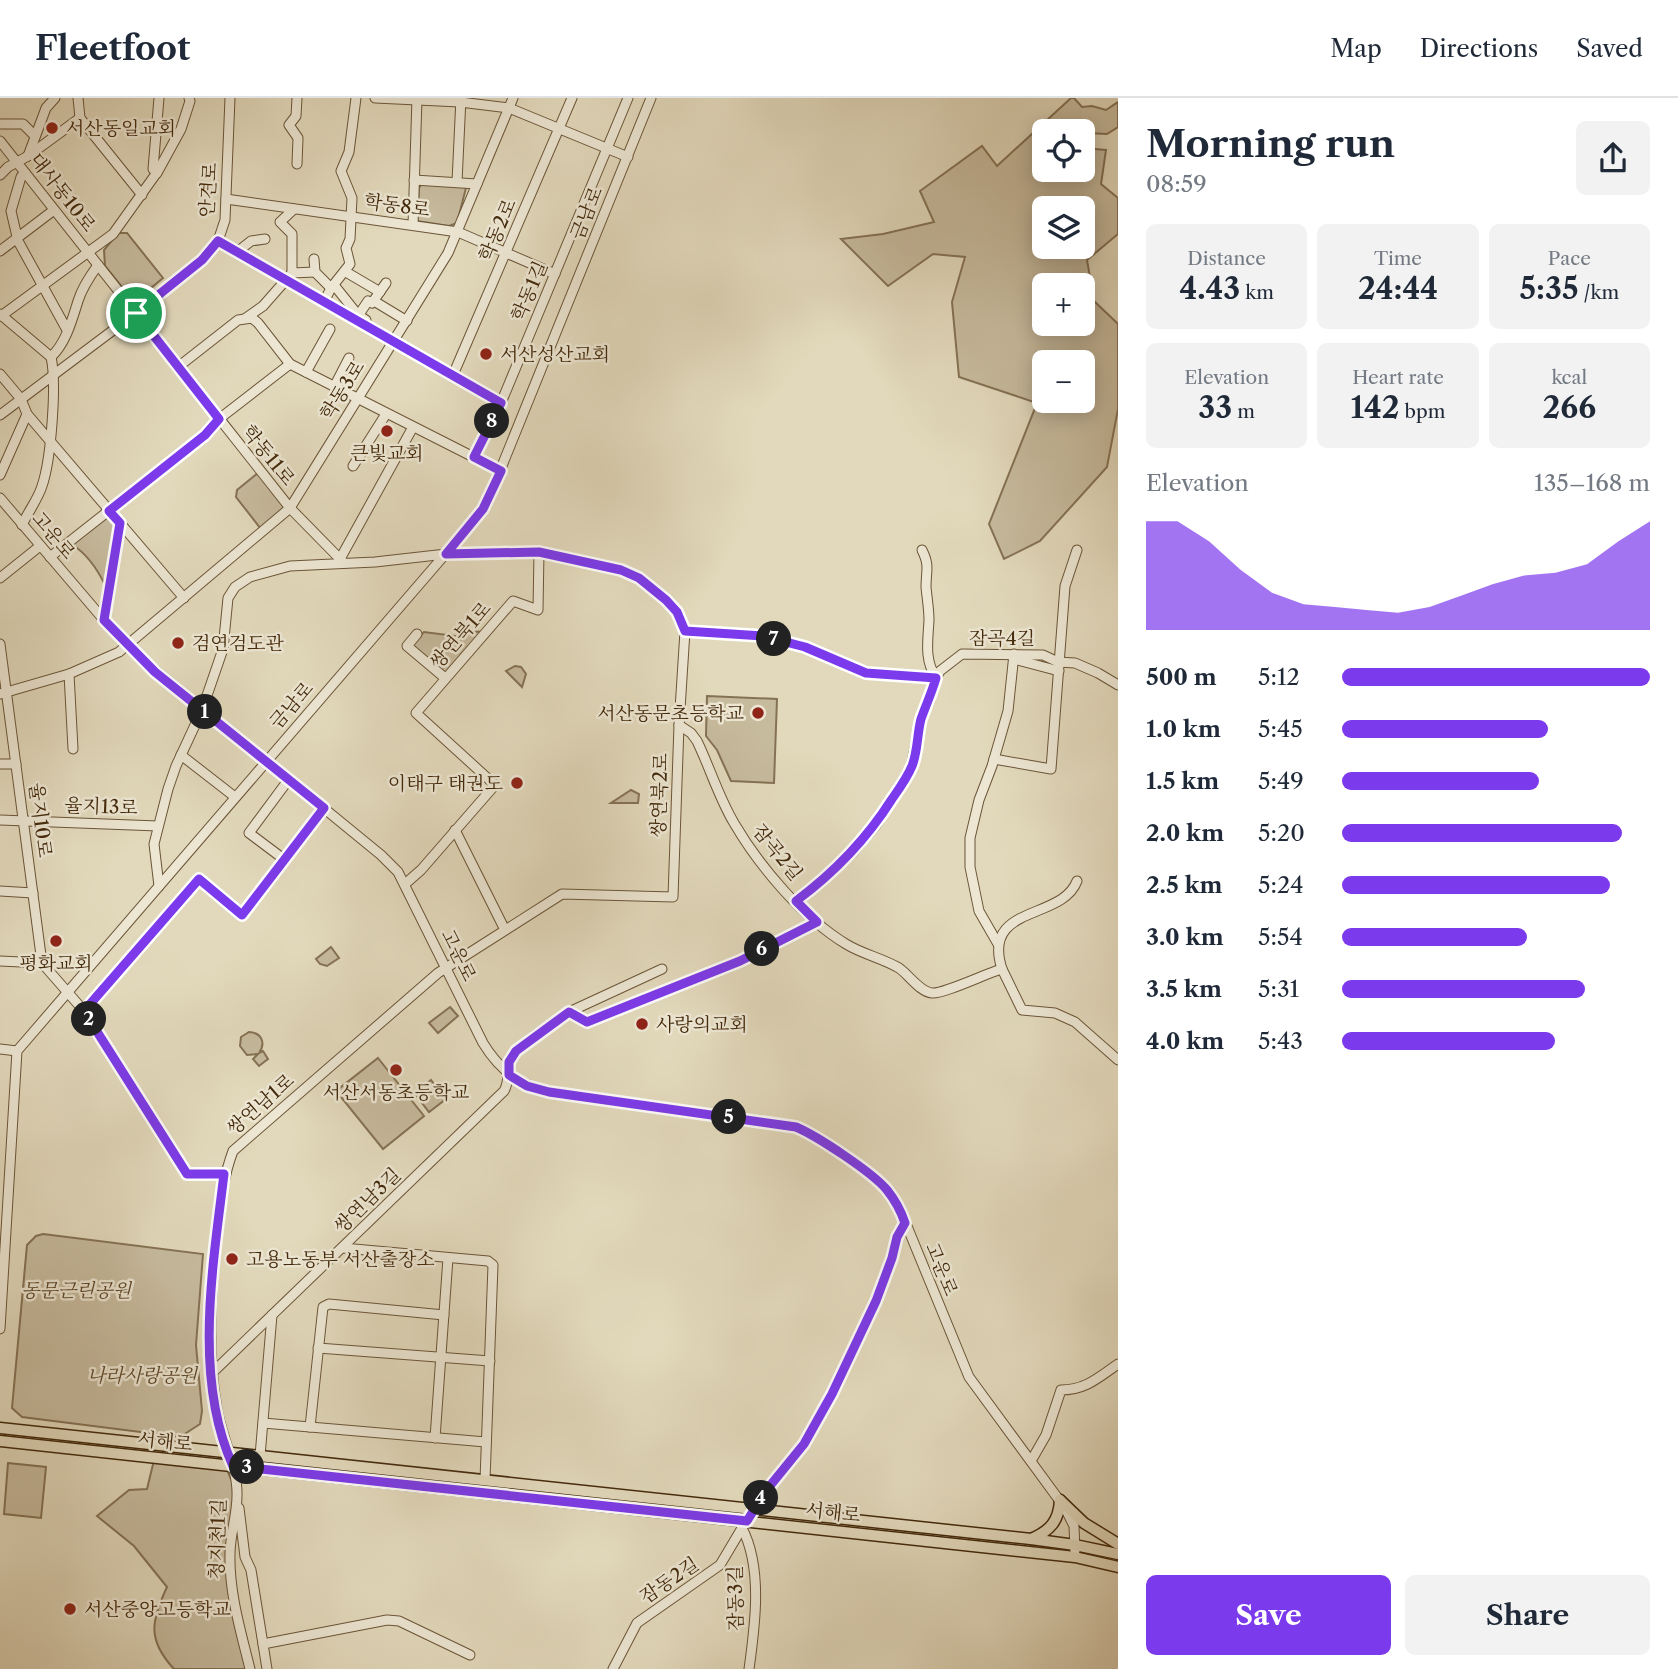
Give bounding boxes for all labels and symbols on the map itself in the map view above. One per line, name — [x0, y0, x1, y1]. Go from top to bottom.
place label: 서산동일교회 — [66, 117, 176, 140]
marker: 서산동일교회 — [44, 120, 60, 136]
street label: 대사동10로 — [25, 148, 100, 236]
street label: 안견로 — [195, 162, 222, 218]
street label: 금남로 — [565, 183, 607, 243]
street label: 학동8로 — [362, 189, 431, 221]
street label: 학동2로 — [474, 195, 521, 265]
street label: 학동1길 — [507, 258, 552, 325]
pin — [106, 283, 166, 343]
place label: 서산성산교회 — [500, 343, 610, 366]
marker: 서산성산교회 — [478, 346, 494, 362]
street label: 학동3로 — [315, 356, 370, 424]
pin: 8 — [475, 404, 510, 438]
street label: 학동11로 — [237, 420, 300, 490]
marker: 큰빛교회 — [379, 423, 395, 439]
place label: 큰빛교회 — [350, 442, 424, 465]
street label: 고운로 — [27, 507, 80, 564]
street label: 쌍연북1로 — [425, 597, 496, 674]
pin: 7 — [756, 622, 792, 656]
street label: 잠곡4길 — [969, 627, 1035, 650]
place label: 검연검도관 — [192, 632, 284, 655]
marker: 검연검도관 — [170, 635, 186, 651]
street label: 금남로 — [265, 677, 318, 734]
pin: 1 — [188, 694, 222, 730]
place label: 서산동문초등학교 — [597, 702, 744, 725]
marker: 서산동문초등학교 — [750, 705, 766, 721]
street label: 쌍연북2로 — [647, 752, 672, 838]
place label: 이태구 태권도 — [388, 772, 503, 795]
marker: 이태구 태권도 — [509, 775, 525, 791]
street label: 율지10로 — [25, 781, 56, 859]
street label: 율지13로 — [64, 794, 138, 819]
street label: 잠곡2길 — [748, 819, 807, 885]
street label: 고운로 — [436, 925, 481, 985]
pin: 6 — [744, 932, 780, 966]
marker: 평화교회 — [48, 933, 64, 949]
place label: 평화교회 — [19, 952, 93, 975]
pin: 2 — [72, 1002, 106, 1037]
place label: 사랑의교회 — [656, 1013, 748, 1036]
marker: 사랑의교회 — [634, 1016, 650, 1032]
marker: 서산서동초등학교 — [388, 1062, 404, 1078]
street label: 쌍연남1로 — [222, 1069, 299, 1140]
place label: 서산서동초등학교 — [323, 1081, 469, 1104]
pin: 5 — [712, 1100, 746, 1134]
street label: 쌍연남3길 — [329, 1163, 406, 1238]
street label: 고운로 — [921, 1239, 963, 1299]
place label: 고용노동부 서산출장소 — [246, 1248, 435, 1271]
marker: 고용노동부 서산출장소 — [224, 1251, 240, 1267]
park label: 동문근린공원 — [21, 1279, 133, 1302]
park label: 나라사랑공원 — [87, 1364, 199, 1387]
street label: 서해로 — [136, 1427, 194, 1456]
pin: 3 — [230, 1450, 264, 1484]
pin: 4 — [744, 1480, 778, 1516]
street label: 청지천1길 — [205, 1498, 230, 1580]
street label: 서해로 — [804, 1498, 862, 1527]
street label: 잠동2길 — [635, 1552, 703, 1608]
street label: 잠동3길 — [723, 1565, 748, 1631]
place label: 서산중앙고등학교 — [84, 1598, 231, 1621]
marker: 서산중앙고등학교 — [62, 1601, 78, 1617]

